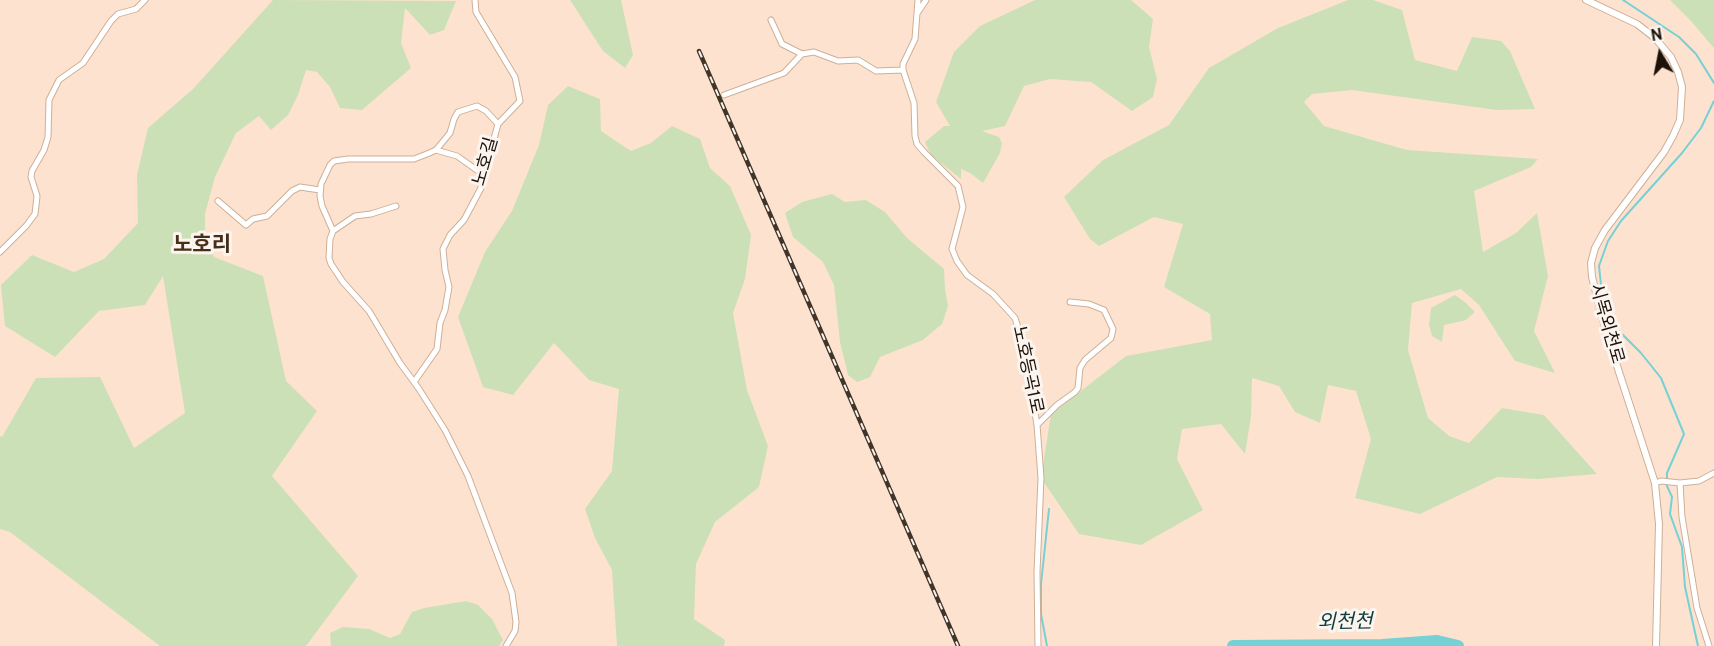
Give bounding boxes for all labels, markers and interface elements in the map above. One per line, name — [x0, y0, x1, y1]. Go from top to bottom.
north arrow — [1630, 24, 1690, 84]
text: N — [1649, 25, 1664, 47]
street label: 노호길 — [470, 135, 504, 189]
district label: 노호리 — [173, 234, 231, 260]
street label: 시목외천로 — [1583, 281, 1627, 367]
street label: 노호등곡1로 — [1006, 324, 1046, 416]
water label: 외천천 — [1317, 612, 1373, 636]

